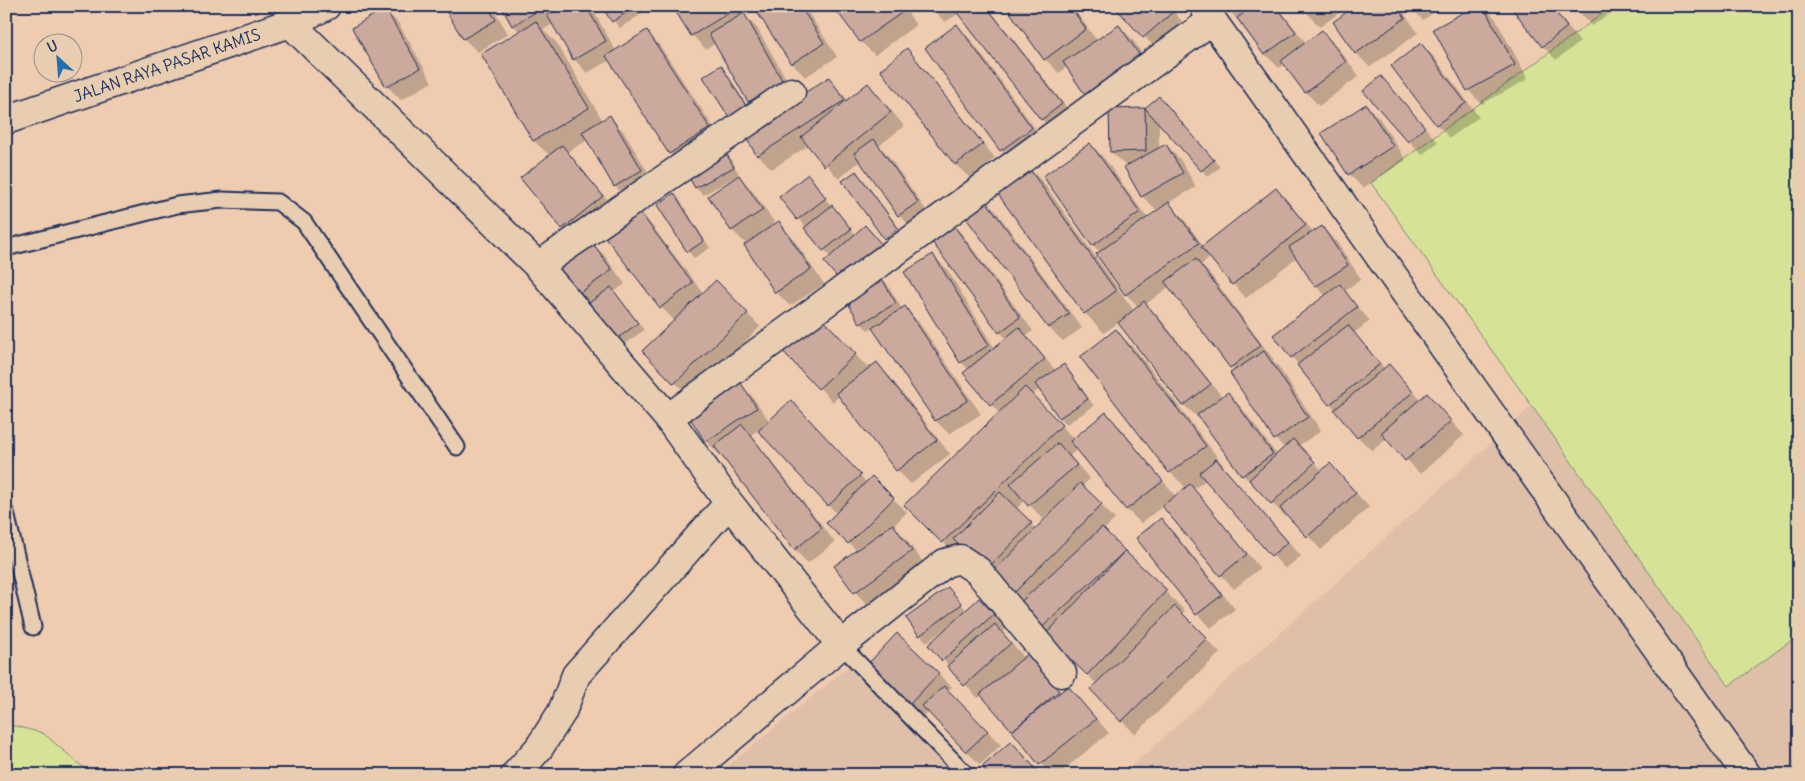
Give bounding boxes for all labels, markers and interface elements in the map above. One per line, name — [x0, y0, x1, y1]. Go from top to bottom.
street label: JALAN RAYA PASAR KAMIS — [71, 24, 263, 106]
north arrow — [32, 32, 82, 82]
text: U — [44, 36, 61, 57]

